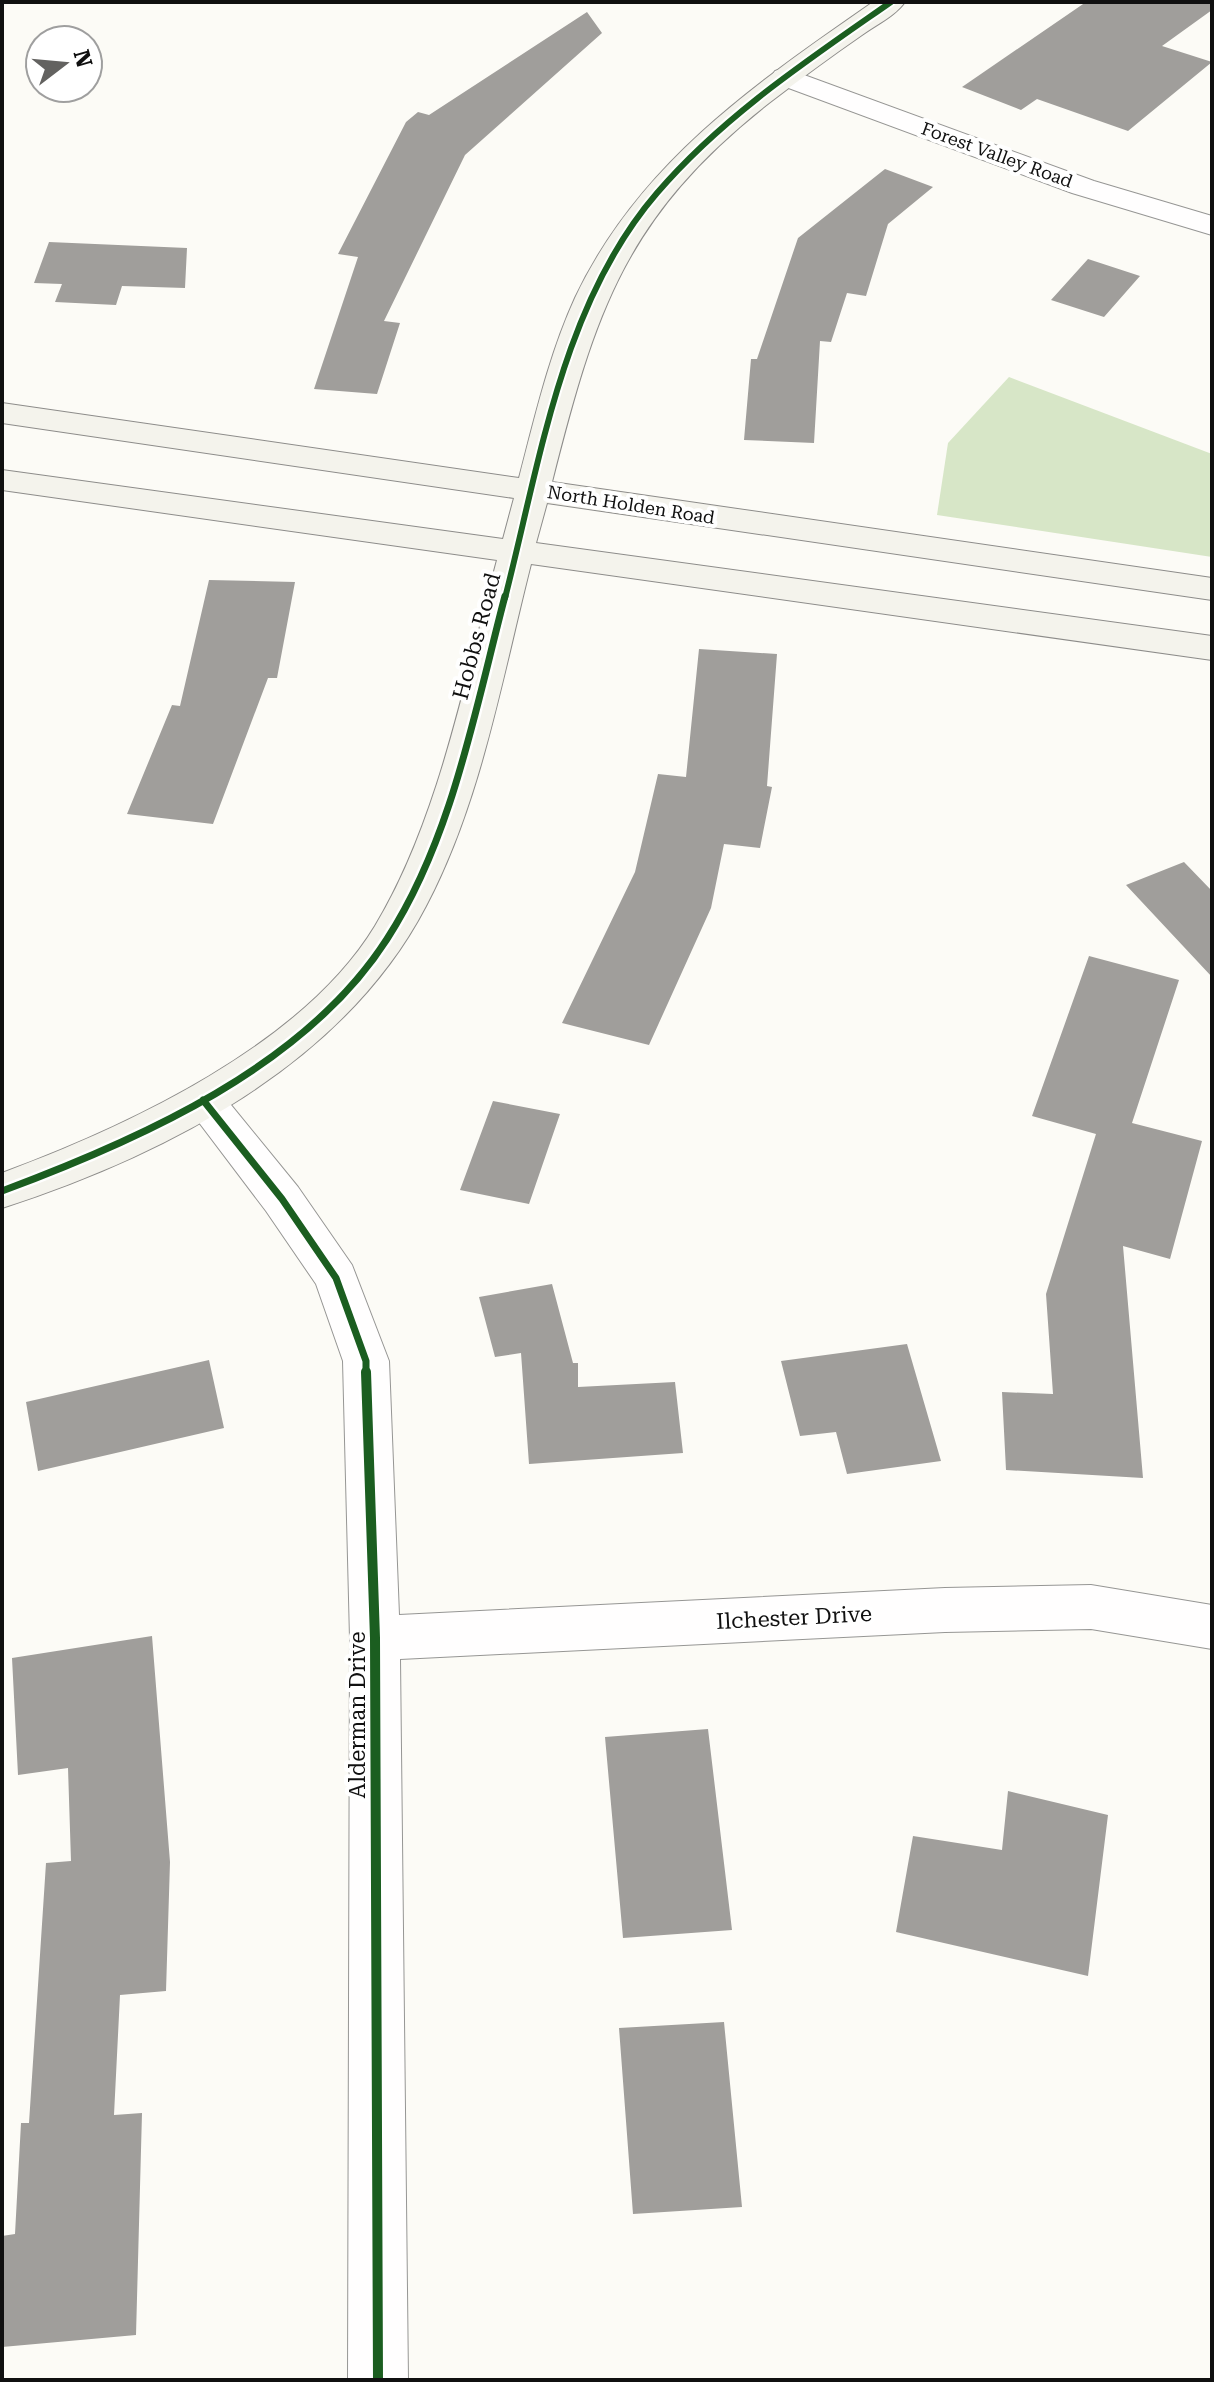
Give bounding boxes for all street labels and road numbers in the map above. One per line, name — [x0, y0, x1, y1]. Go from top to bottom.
street label: Forest Valley Road — [919, 117, 1076, 192]
street label: North Holden Road — [546, 481, 717, 528]
street label: Hobbs Road — [448, 570, 505, 702]
street label: Ilchester Drive — [715, 1601, 873, 1634]
street label: Alderman Drive — [345, 1632, 370, 1798]

